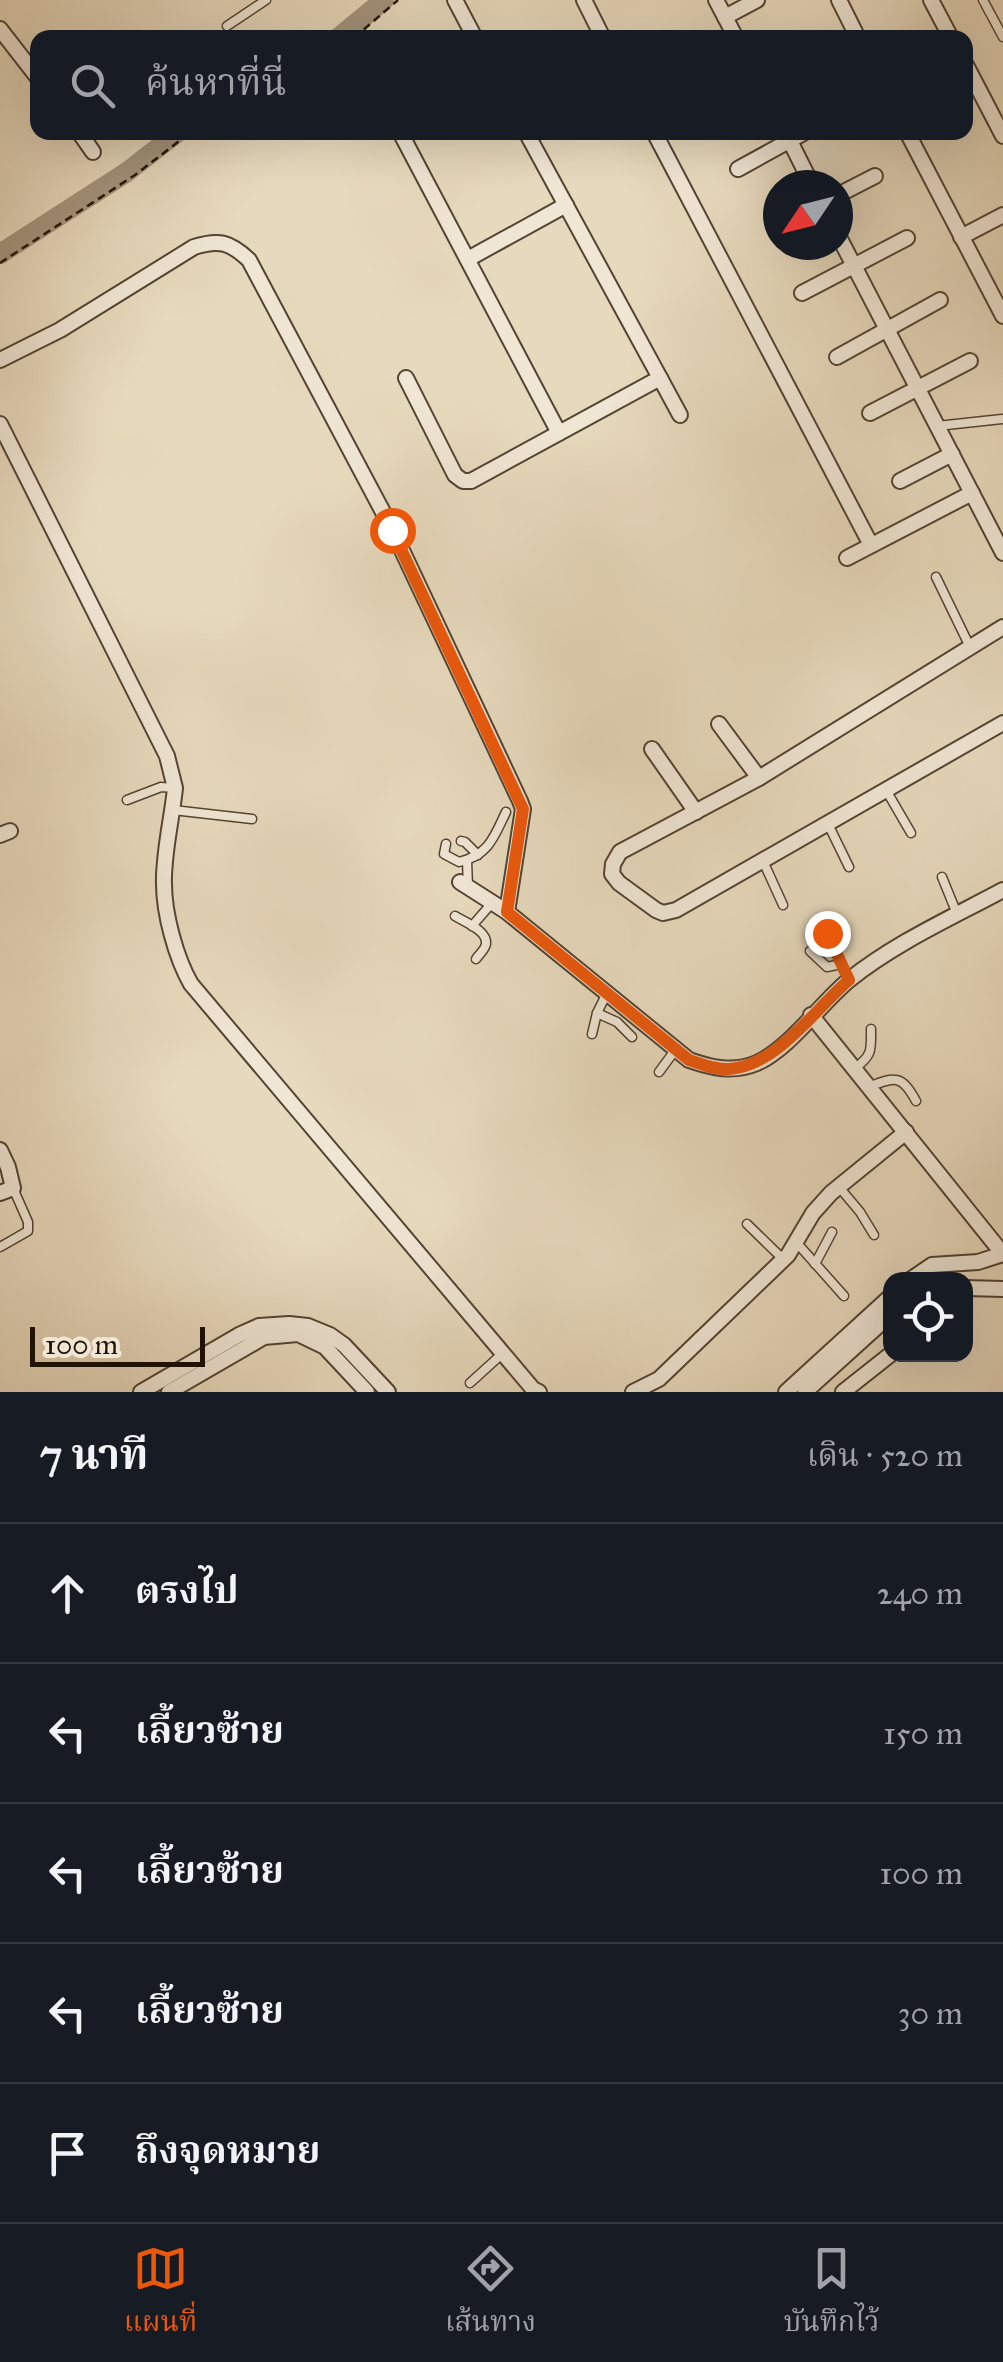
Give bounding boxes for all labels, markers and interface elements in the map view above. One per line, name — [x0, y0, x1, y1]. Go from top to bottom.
search box — [30, 30, 973, 140]
icon: search — [65, 58, 120, 113]
text: ค้นหาที่นี่ — [145, 59, 286, 105]
north arrow — [763, 170, 853, 260]
route start — [370, 508, 416, 554]
route end — [805, 911, 851, 957]
map controls — [883, 1272, 973, 1362]
button: locate — [883, 1272, 973, 1362]
scale bar — [30, 1322, 205, 1366]
text: 100 m — [45, 1327, 118, 1362]
text: 7 นาที — [40, 1429, 148, 1481]
text: เดิน · 520 m — [807, 1436, 963, 1475]
icon: ahead — [40, 1566, 95, 1621]
text: ตรงไป — [135, 1567, 239, 1613]
text: 240 m — [877, 1574, 963, 1613]
icon: left — [40, 1706, 95, 1761]
text: เลี้ยวซ้าย — [135, 1707, 284, 1753]
text: 150 m — [883, 1714, 963, 1753]
icon: left — [40, 1846, 95, 1901]
text: เลี้ยวซ้าย — [135, 1847, 284, 1893]
text: 100 m — [879, 1854, 963, 1893]
icon: left — [40, 1986, 95, 2041]
text: เลี้ยวซ้าย — [135, 1987, 284, 2033]
text: 30 m — [898, 1994, 963, 2033]
icon: arrive — [40, 2126, 95, 2181]
text: ถึงจุดหมาย — [135, 2127, 320, 2173]
tab: แผนที่ — [124, 2241, 197, 2346]
tab: เส้นทาง — [445, 2241, 536, 2346]
tab: บันทึกไว้ — [784, 2241, 879, 2346]

